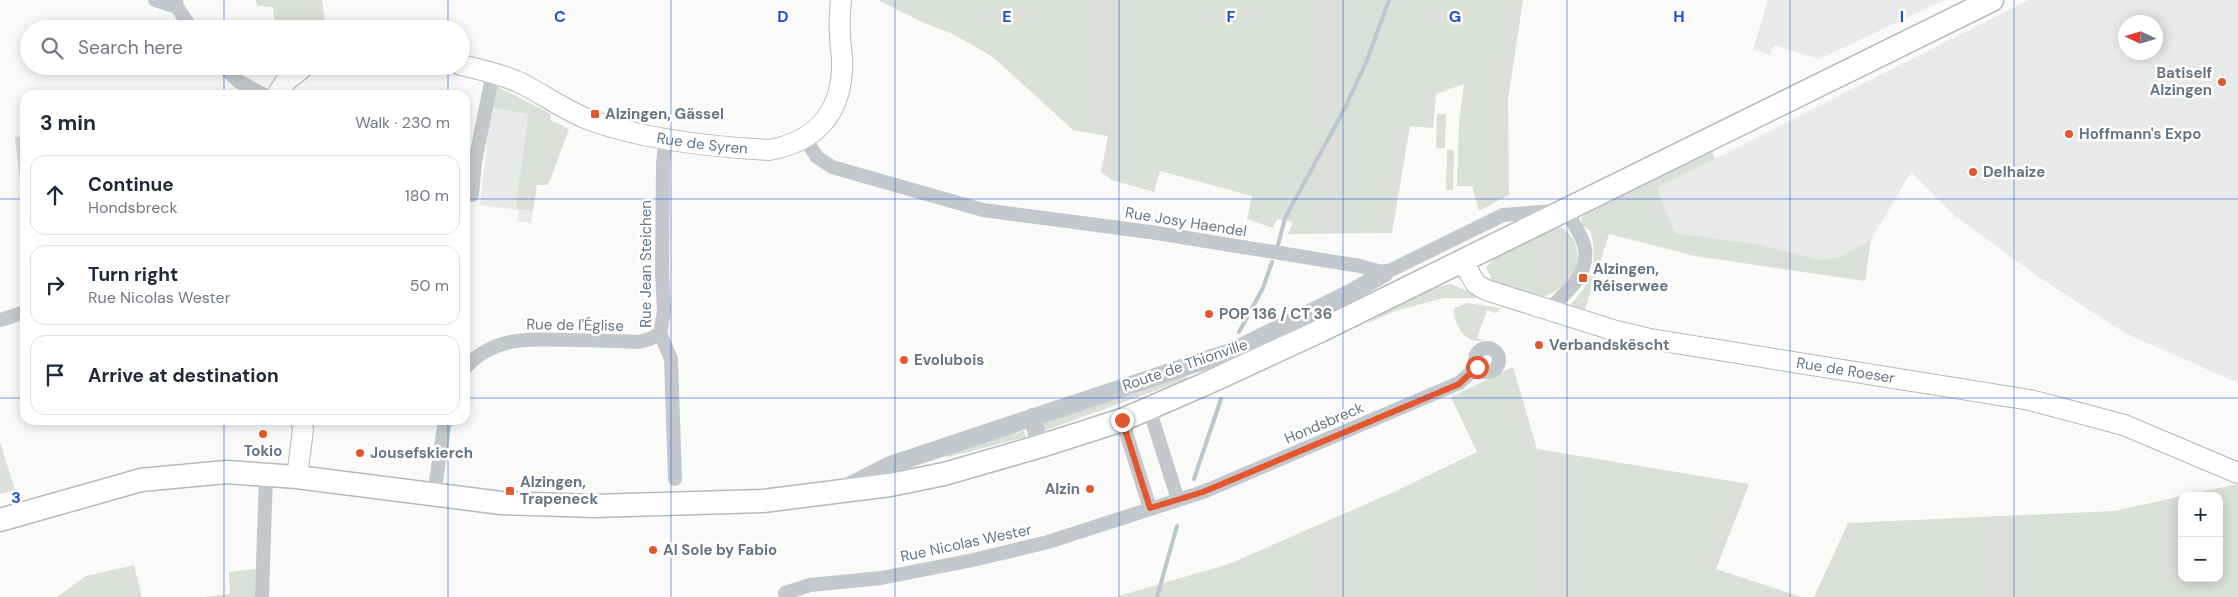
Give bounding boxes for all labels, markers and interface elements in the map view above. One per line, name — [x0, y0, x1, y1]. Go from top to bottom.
text: C — [554, 6, 566, 27]
text: D — [777, 6, 789, 27]
text: E — [1002, 6, 1012, 27]
text: F — [1227, 6, 1236, 27]
text: G — [1449, 6, 1461, 27]
text: H — [1673, 6, 1685, 27]
text: I — [1900, 6, 1904, 27]
north arrow — [2118, 15, 2163, 60]
search box — [20, 20, 470, 75]
icon: search — [38, 34, 66, 62]
text: Search here — [78, 35, 183, 60]
place label: Batiself Alzingen — [2150, 63, 2212, 100]
marker: Batiself Alzingen — [2216, 76, 2228, 88]
place label: Alzingen, Gässel — [605, 104, 724, 124]
marker: Alzingen, Gässel — [589, 108, 601, 120]
text: 3 min — [40, 109, 96, 137]
text: Walk · 230 m — [355, 112, 450, 133]
place label: Hoffmann's Expo — [2079, 124, 2201, 144]
street label: Rue de Syren — [655, 128, 748, 159]
marker: Hoffmann's Expo — [2063, 128, 2075, 140]
place label: Delhaize — [1983, 162, 2045, 182]
marker: Delhaize — [1967, 166, 1979, 178]
text: Continue — [88, 172, 174, 197]
icon: ahead — [41, 181, 69, 209]
text: 180 m — [405, 185, 449, 206]
text: Hondsbreck — [88, 197, 178, 218]
street label: Rue Jean Steichen — [636, 200, 656, 328]
street label: Rue Josy Haendel — [1124, 203, 1248, 241]
place label: Alzingen, Réiserwee — [1593, 259, 1668, 296]
text: Turn right — [88, 262, 178, 287]
icon: right — [41, 271, 69, 299]
marker: Alzingen, Réiserwee — [1577, 272, 1589, 284]
text: 50 m — [410, 275, 449, 296]
text: Rue Nicolas Wester — [88, 287, 231, 308]
place label: POP 136 / CT 36 — [1219, 304, 1332, 324]
marker: POP 136 / CT 36 — [1203, 308, 1215, 320]
street label: Rue de l'Église — [526, 314, 624, 336]
street label: Route de Thionville — [1120, 334, 1250, 396]
place label: Verbandskëscht — [1549, 335, 1669, 355]
marker: Verbandskëscht — [1533, 339, 1545, 351]
place label: Evolubois — [914, 350, 984, 370]
street label: Rue de Roeser — [1795, 353, 1897, 388]
marker: Evolubois — [898, 354, 910, 366]
route start — [1466, 356, 1489, 379]
icon: arrive — [41, 361, 69, 389]
text: Arrive at destination — [88, 363, 279, 388]
street label: Hondsbreck — [1281, 397, 1367, 449]
route end — [1111, 409, 1134, 432]
marker: Tokio — [257, 428, 269, 440]
place label: Tokio — [244, 441, 282, 461]
place label: Jousefskierch — [370, 443, 473, 463]
marker: Jousefskierch — [354, 447, 366, 459]
place label: Alzingen, Trapeneck — [520, 472, 598, 509]
place label: Alzin — [1045, 479, 1080, 499]
marker: Alzin — [1084, 483, 1096, 495]
marker: Alzingen, Trapeneck — [504, 485, 516, 497]
text: 3 — [11, 487, 21, 508]
map controls — [2178, 492, 2223, 582]
button: + — [2178, 492, 2223, 537]
street label: Rue Nicolas Wester — [899, 519, 1034, 567]
button: − — [2178, 537, 2223, 582]
place label: Al Sole by Fabio — [663, 540, 777, 560]
marker: Al Sole by Fabio — [647, 544, 659, 556]

